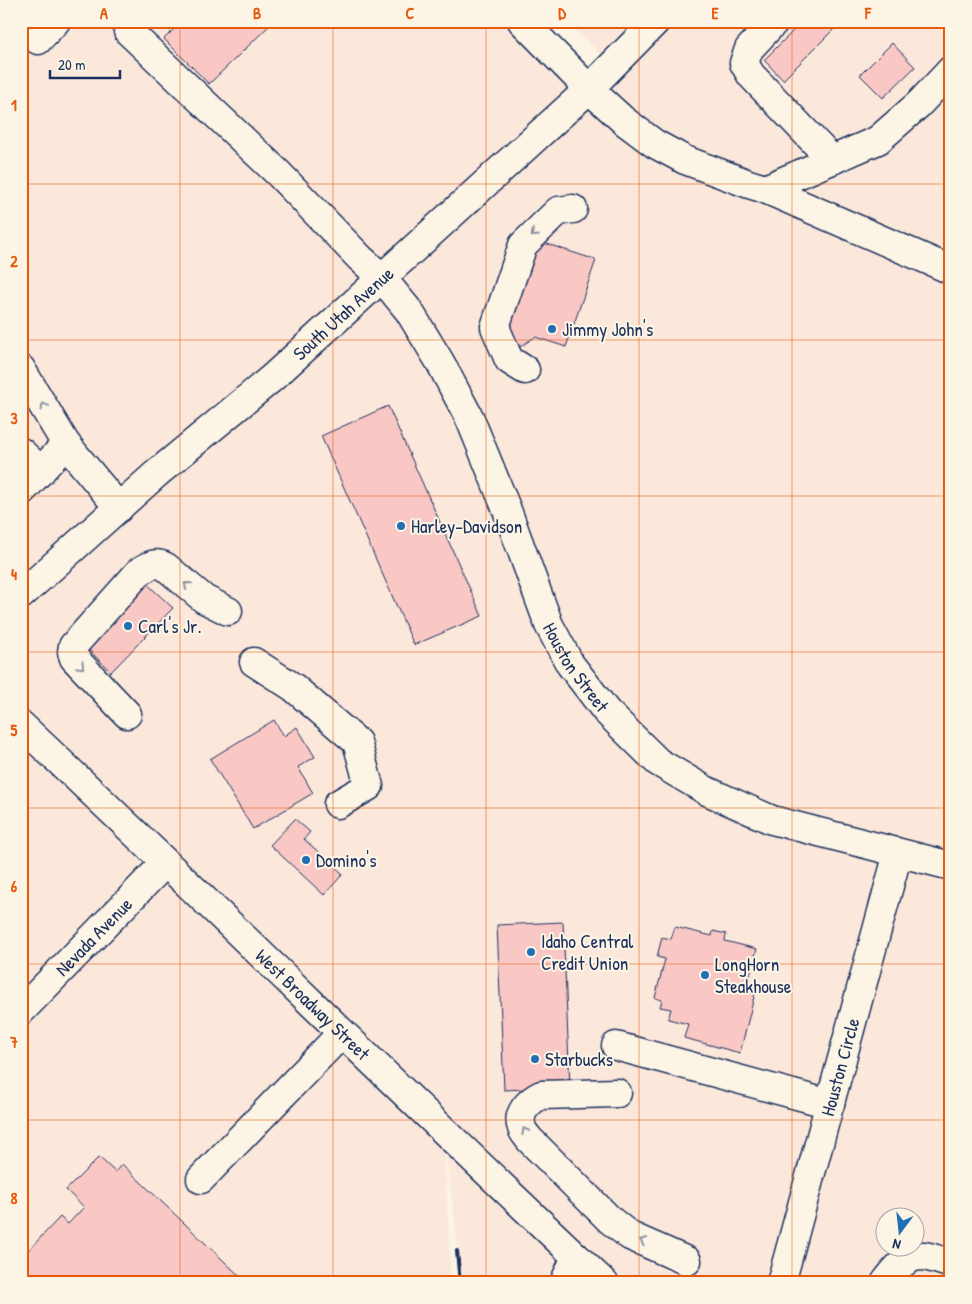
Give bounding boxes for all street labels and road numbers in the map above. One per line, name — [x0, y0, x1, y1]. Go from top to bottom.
street label: South Utah Avenue — [287, 260, 399, 366]
street label: Houston Street — [537, 618, 616, 718]
street label: Nevada Avenue — [49, 891, 138, 981]
street label: West Broadway Street — [250, 943, 376, 1066]
street label: Houston Circle — [814, 1014, 866, 1119]

